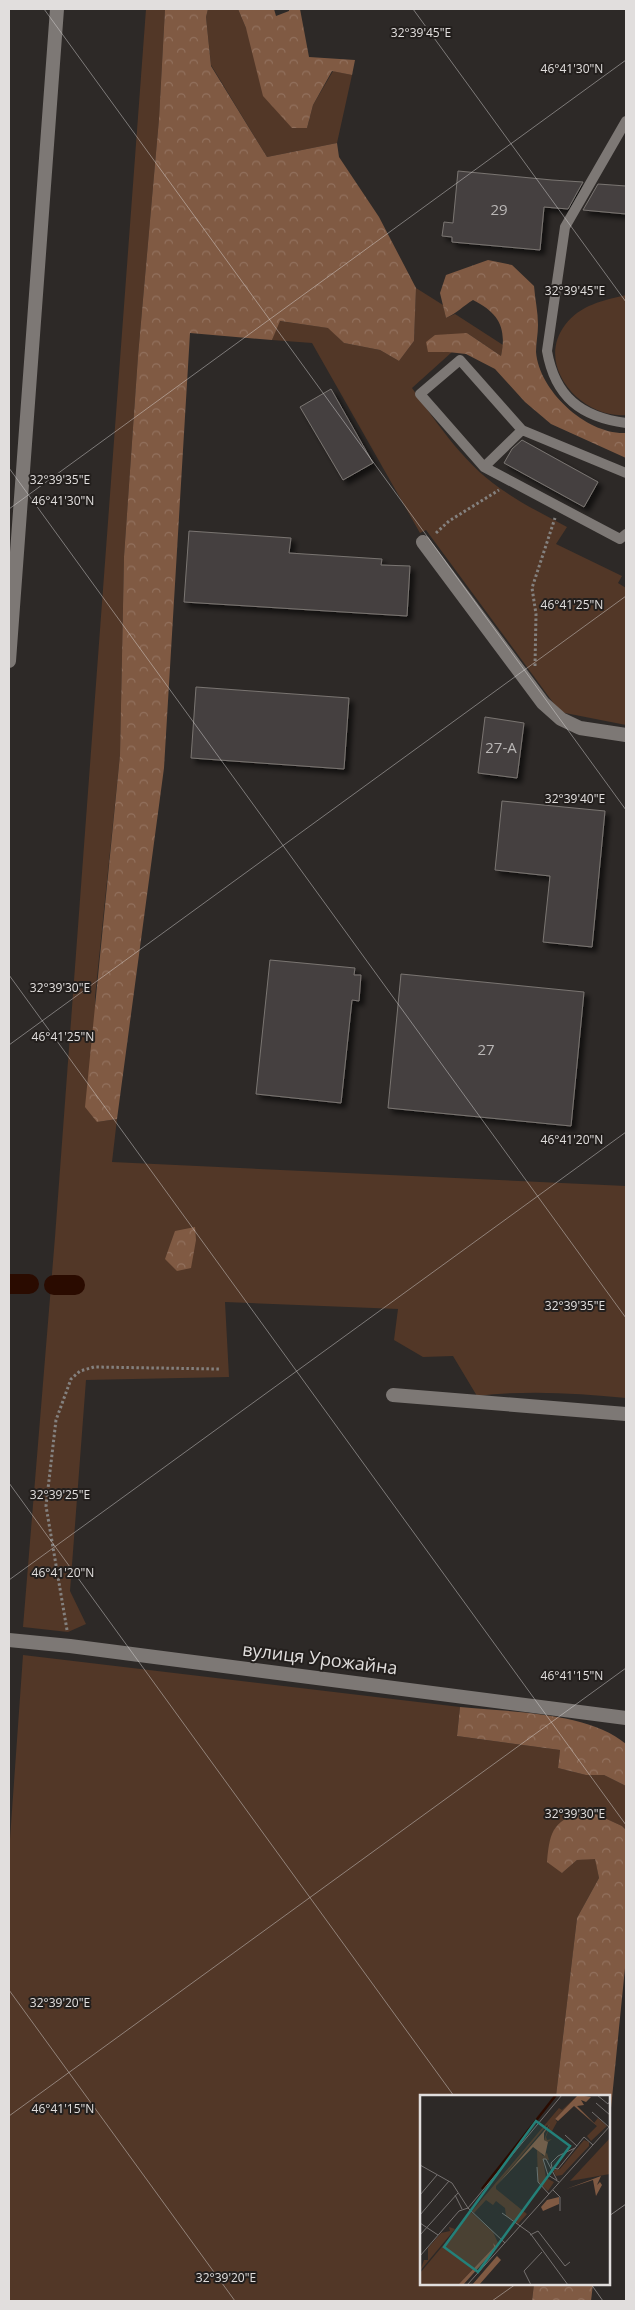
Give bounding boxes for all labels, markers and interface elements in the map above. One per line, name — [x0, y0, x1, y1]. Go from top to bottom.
text: 32°39'45"E — [391, 24, 451, 41]
text: 46°41'30"N — [541, 60, 603, 77]
house number: 29 — [490, 199, 508, 219]
text: 32°39'45"E — [545, 282, 605, 299]
text: 32°39'35"E — [30, 471, 90, 488]
text: 46°41'30"N — [32, 492, 94, 509]
text: 46°41'25"N — [541, 596, 603, 613]
house number: 27-А — [485, 737, 517, 757]
text: 32°39'40"E — [545, 790, 605, 807]
text: 32°39'30"E — [30, 979, 90, 996]
text: 46°41'25"N — [32, 1028, 94, 1045]
house number: 27 — [477, 1039, 495, 1059]
text: 46°41'20"N — [541, 1131, 603, 1148]
text: 32°39'35"E — [545, 1297, 605, 1314]
text: 32°39'25"E — [30, 1486, 90, 1503]
text: 46°41'20"N — [32, 1564, 94, 1581]
street label: вулиця Урожайна — [241, 1637, 399, 1679]
text: 46°41'15"N — [541, 1667, 603, 1684]
text: 32°39'30"E — [545, 1805, 605, 1822]
text: 32°39'20"E — [30, 1994, 90, 2011]
inset map — [420, 2095, 610, 2285]
text: 46°41'15"N — [32, 2100, 94, 2117]
text: 32°39'20"E — [196, 2269, 256, 2286]

